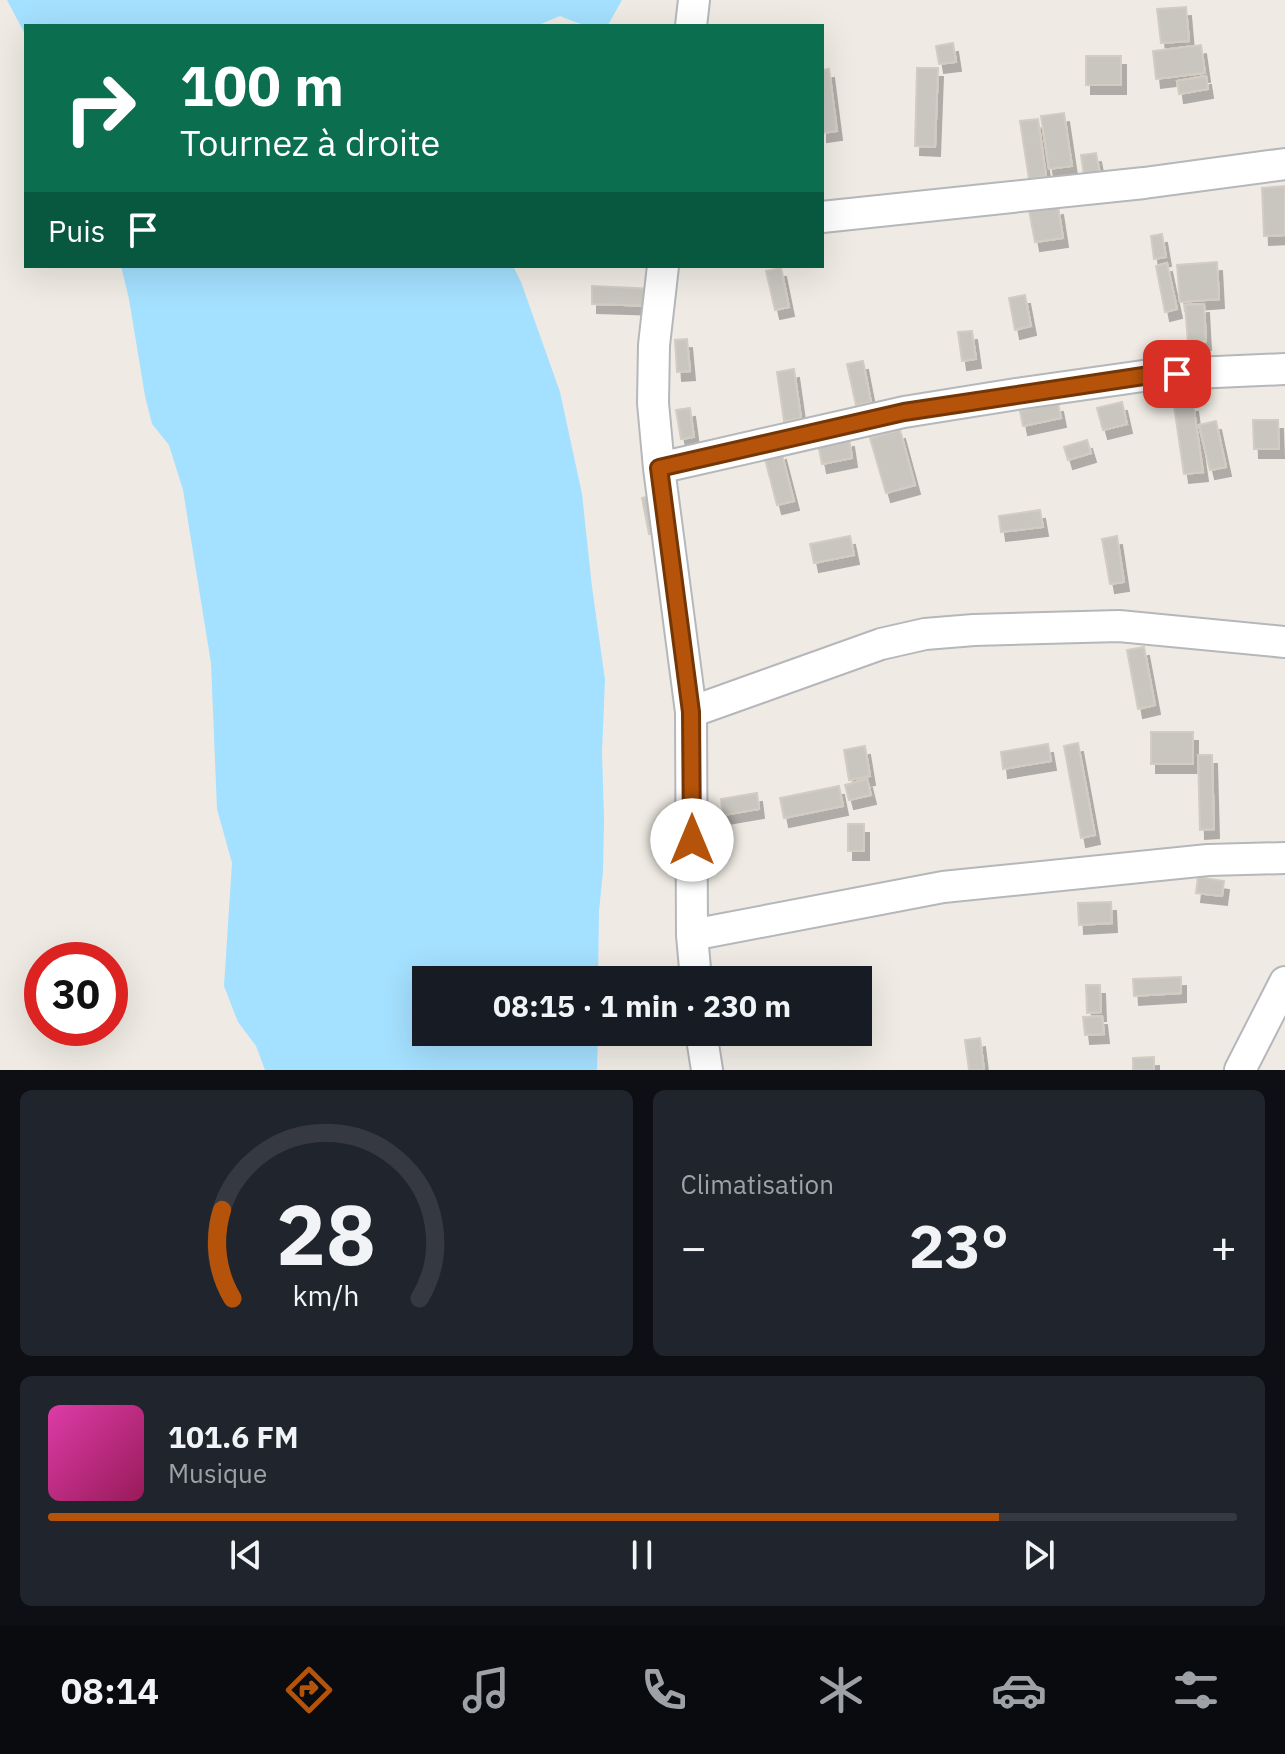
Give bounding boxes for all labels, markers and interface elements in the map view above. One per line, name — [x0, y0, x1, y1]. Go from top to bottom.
text: 100 m — [180, 49, 344, 121]
icon: right — [48, 56, 152, 160]
text: Tournez à droite — [180, 119, 440, 166]
icon: arrive — [121, 208, 165, 252]
text: Puis — [48, 211, 105, 250]
pin — [1143, 340, 1211, 408]
icon: arrive — [1155, 352, 1199, 396]
position arrow — [650, 798, 734, 882]
speed limit sign: 30 — [24, 942, 128, 1046]
text: 08:15 · 1 min · 230 m — [493, 986, 791, 1025]
text: Climatisation — [681, 1167, 834, 1201]
text: 28 — [276, 1180, 376, 1288]
text: 23° — [909, 1206, 1009, 1285]
text: − — [681, 1218, 707, 1275]
text: + — [1211, 1218, 1237, 1275]
text: km/h — [293, 1277, 360, 1314]
text: 101.6 FM — [168, 1417, 299, 1456]
text: Musique — [168, 1456, 267, 1490]
icon: previous — [224, 1533, 268, 1577]
icon: pause — [620, 1533, 664, 1577]
icon: next — [1017, 1533, 1061, 1577]
icon: directions — [281, 1662, 337, 1718]
icon: music — [458, 1662, 514, 1718]
icon: phone — [636, 1662, 692, 1718]
icon: climate — [813, 1662, 869, 1718]
icon: car — [991, 1662, 1047, 1718]
icon: filters — [1168, 1662, 1224, 1718]
text: 08:14 — [61, 1667, 159, 1714]

